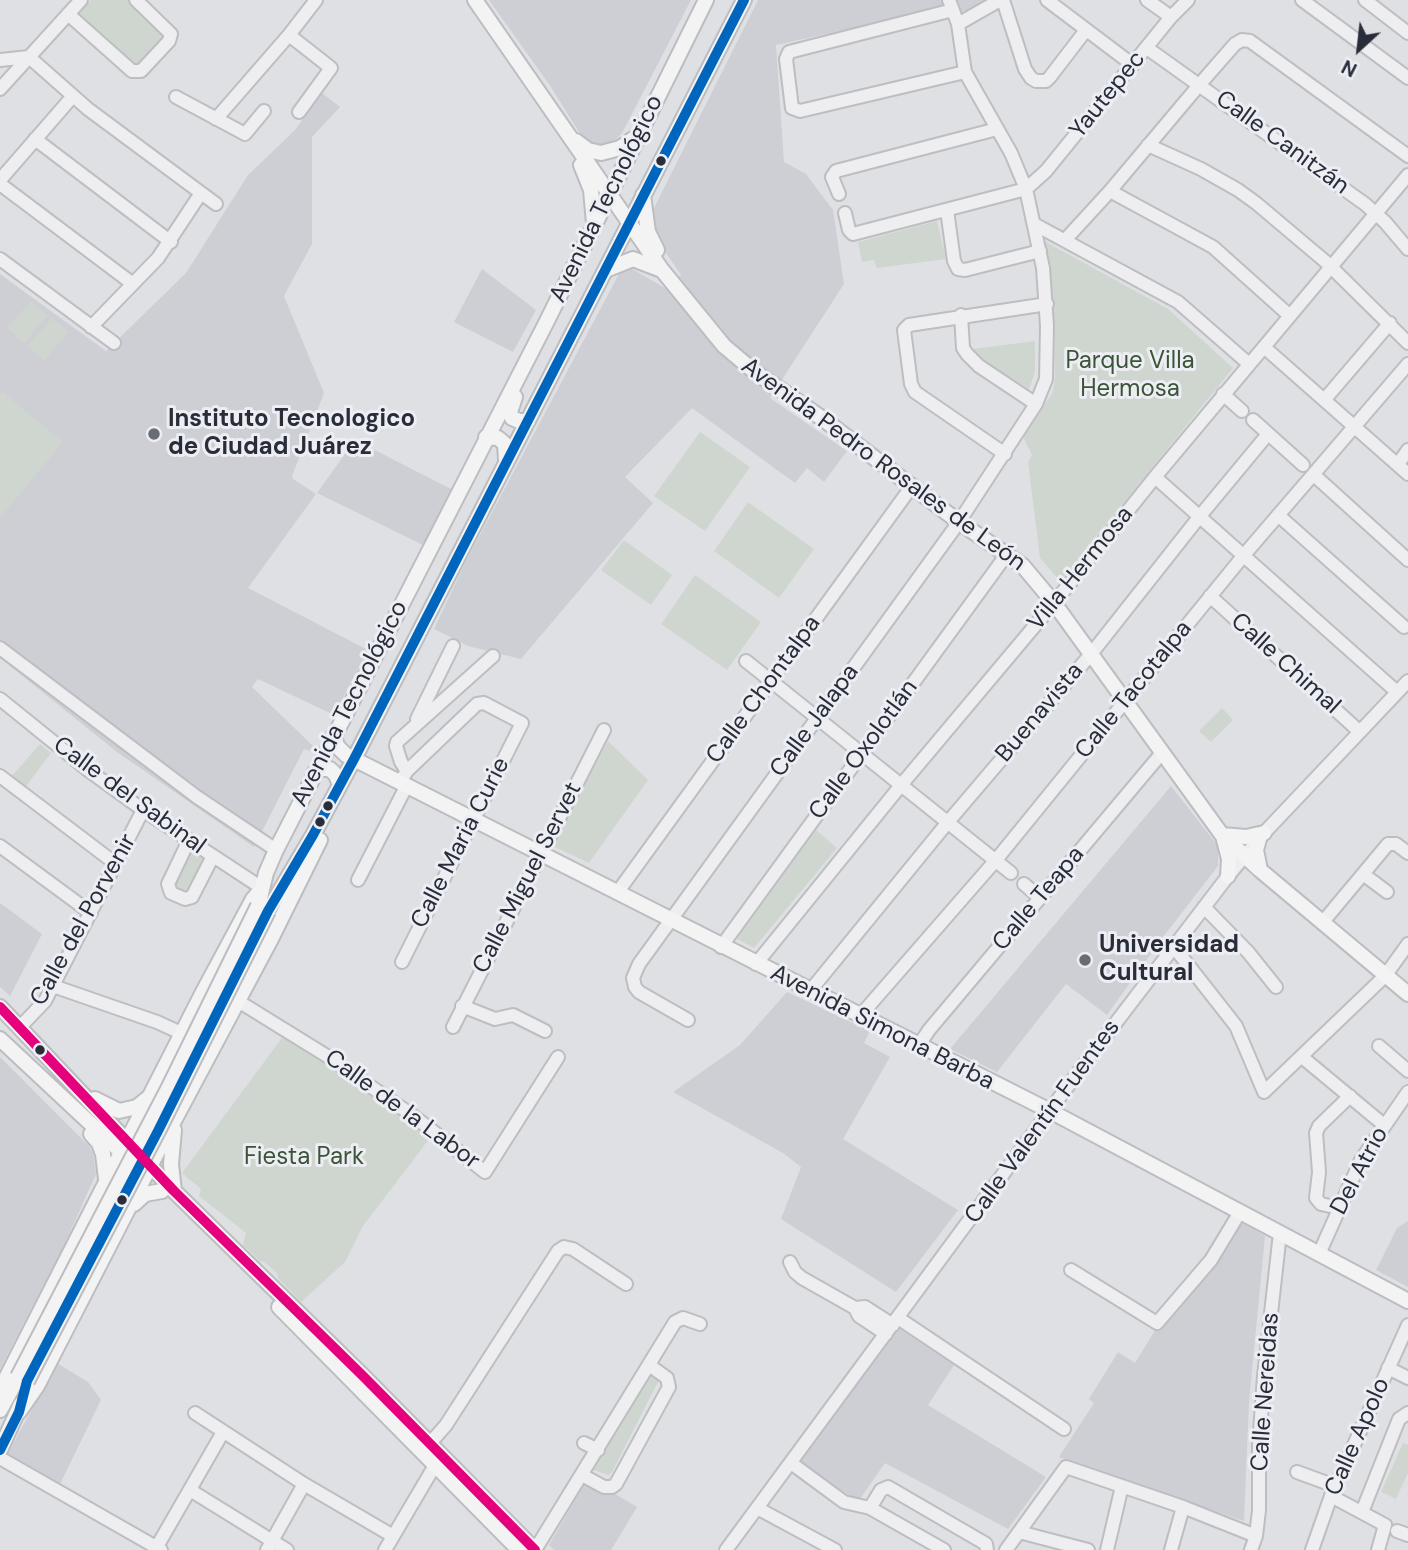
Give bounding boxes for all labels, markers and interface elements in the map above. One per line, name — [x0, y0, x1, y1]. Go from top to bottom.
north arrow — [1324, 14, 1394, 84]
street label: Yautepec — [1064, 46, 1152, 144]
text: N — [1337, 54, 1361, 82]
street label: Calle Canitzán — [1210, 85, 1354, 201]
street label: Avenida Tecnológico — [544, 91, 670, 307]
unlabelled marker — [654, 154, 668, 168]
park label: Parque Villa Hermosa — [1065, 348, 1195, 404]
street label: Avenida Pedro Rosales de León — [735, 352, 1031, 578]
place label: Instituto Tecnologico de Ciudad Juárez — [168, 406, 415, 462]
marker: Instituto Tecnologico de Ciudad Juárez — [146, 426, 162, 442]
street label: Villa Hermosa — [1022, 501, 1140, 637]
street label: Avenida Tecnológico — [286, 596, 414, 812]
street label: Calle Chimal — [1224, 607, 1346, 721]
street label: Calle Chontalpa — [701, 610, 827, 770]
street label: Calle Tacotalpa — [1070, 615, 1198, 765]
street label: Buenavista — [990, 658, 1090, 768]
street label: Calle Jalapa — [764, 659, 866, 783]
street label: Calle Oxolotlán — [804, 674, 924, 826]
street label: Calle del Sabinal — [47, 731, 211, 861]
street label: Calle Maria Curie — [406, 753, 516, 933]
street label: Calle Miguel Servet — [467, 778, 589, 978]
unlabelled marker — [321, 799, 335, 813]
unlabelled marker — [313, 815, 327, 829]
street label: Calle del Porvenir — [25, 829, 143, 1011]
street label: Calle Teapa — [987, 841, 1091, 957]
place label: Universidad Cultural — [1099, 932, 1239, 988]
marker: Universidad Cultural — [1077, 952, 1093, 968]
street label: Avenida Simona Barba — [765, 959, 999, 1097]
street label: Calle Valentín Fuentes — [959, 1014, 1127, 1230]
unlabelled marker — [33, 1043, 47, 1057]
street label: Calle de la Labor — [319, 1044, 485, 1176]
street label: Del Atrio — [1325, 1122, 1395, 1220]
park label: Fiesta Park — [244, 1144, 364, 1172]
unlabelled marker — [115, 1193, 129, 1207]
street label: Calle Nereidas — [1246, 1312, 1286, 1472]
street label: Calle Apolo — [1319, 1374, 1397, 1500]

